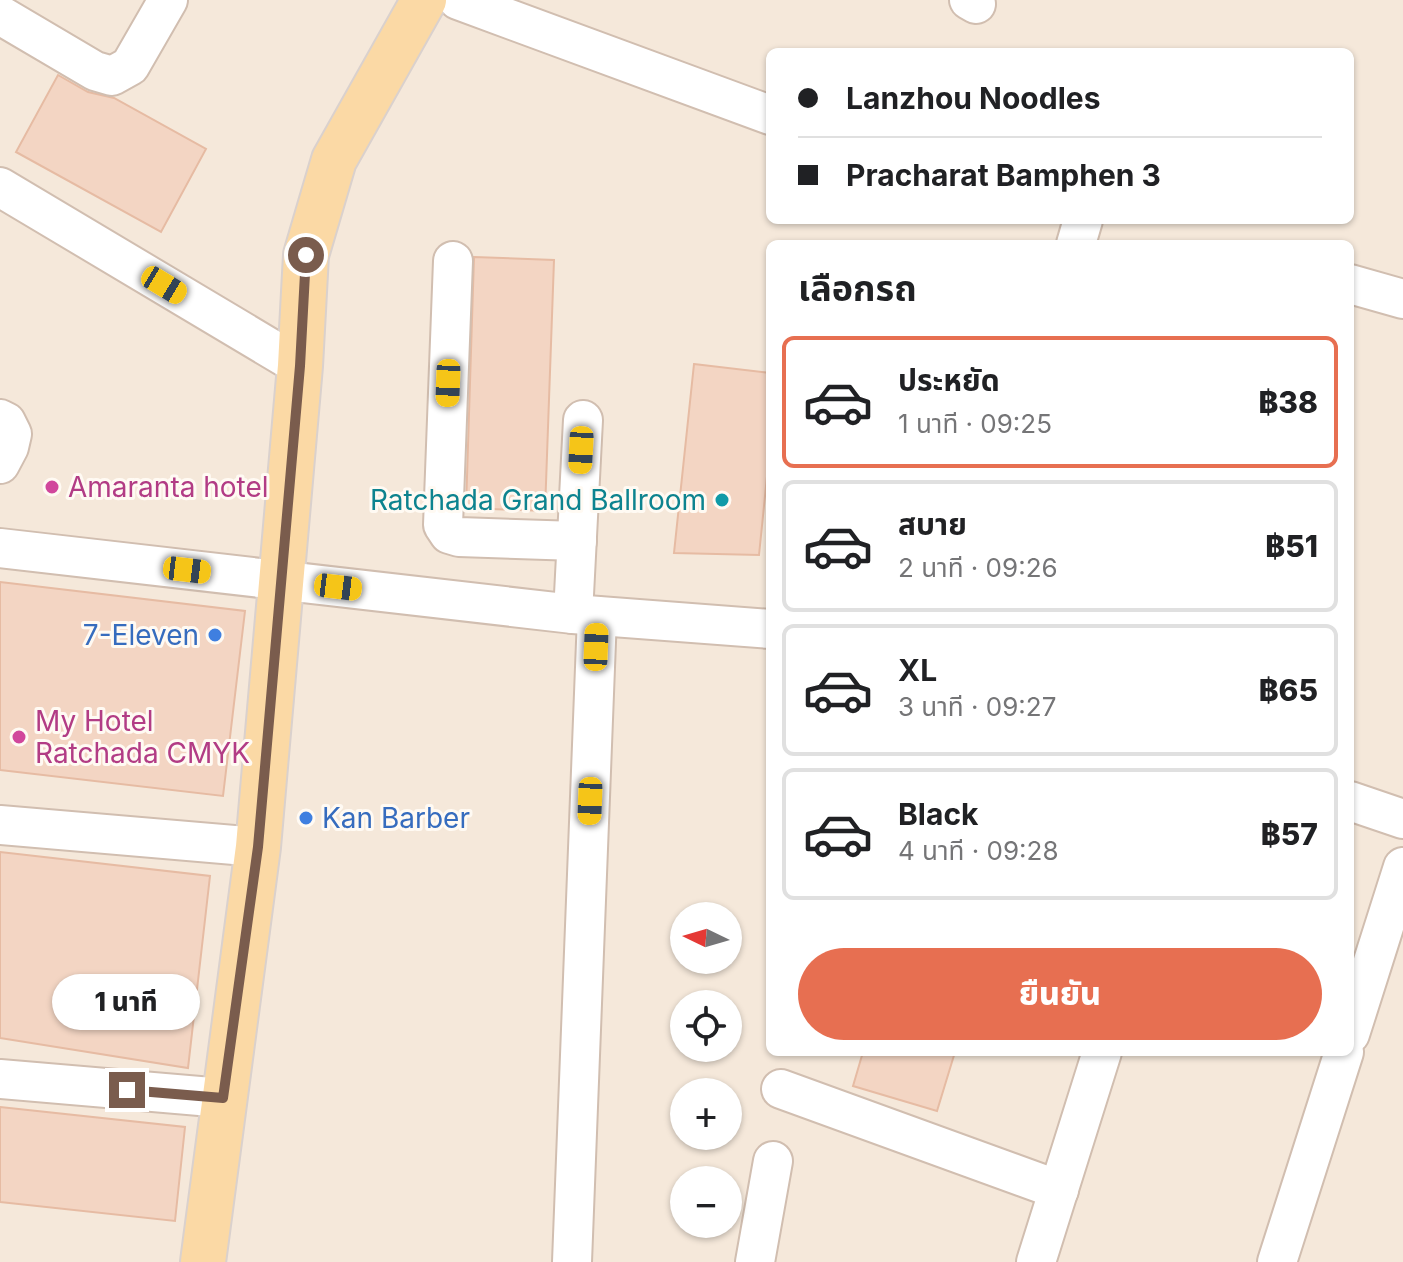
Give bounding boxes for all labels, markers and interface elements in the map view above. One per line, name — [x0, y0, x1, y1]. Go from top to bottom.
text: Lanzhou Noodles — [846, 80, 1100, 116]
text: Pracharat Bamphen 3 — [846, 157, 1161, 193]
route start — [288, 237, 324, 273]
car — [137, 262, 191, 308]
text: เลือกรถ — [798, 266, 917, 310]
car — [435, 359, 461, 407]
text: ประหยัด — [898, 362, 1000, 398]
icon: car — [802, 366, 874, 438]
text: ฿38 — [1258, 384, 1318, 420]
text: 1 นาที · 09:25 — [898, 408, 1052, 439]
car — [568, 425, 594, 475]
place label: Amaranta hotel — [68, 470, 269, 504]
marker: Amaranta hotel — [43, 478, 61, 496]
place label: Ratchada Grand Ballroom — [370, 483, 706, 517]
marker: Ratchada Grand Ballroom — [713, 491, 731, 509]
text: สบาย — [898, 506, 967, 542]
icon: car — [802, 510, 874, 582]
text: ฿51 — [1265, 528, 1318, 564]
text: 2 นาที · 09:26 — [898, 552, 1058, 583]
car — [162, 555, 212, 585]
car — [313, 572, 363, 602]
place label: 7-Eleven — [83, 618, 199, 652]
car — [583, 623, 609, 671]
marker: 7-Eleven — [206, 626, 224, 644]
text: XL — [898, 652, 937, 688]
icon: car — [802, 654, 874, 726]
text: ฿65 — [1259, 672, 1318, 708]
text: 3 นาที · 09:27 — [898, 691, 1056, 722]
place label: My Hotel Ratchada CMYK — [35, 704, 250, 770]
marker: My Hotel Ratchada CMYK — [10, 728, 28, 746]
car — [577, 777, 603, 825]
text: Black — [898, 796, 978, 832]
icon: car — [802, 798, 874, 870]
place label: Kan Barber — [322, 801, 470, 835]
marker: Kan Barber — [297, 809, 315, 827]
text: ฿57 — [1261, 816, 1318, 852]
text: 4 นาที · 09:28 — [898, 835, 1059, 866]
north arrow — [670, 902, 742, 974]
map controls — [670, 902, 742, 1238]
button: ยืนยัน — [798, 948, 1322, 1040]
callout: 1 นาที — [53, 974, 201, 1030]
text: 1 นาที — [95, 986, 157, 1017]
button: locate — [670, 990, 742, 1062]
route end — [109, 1072, 145, 1108]
button: + — [670, 1078, 742, 1150]
button: − — [670, 1166, 742, 1238]

